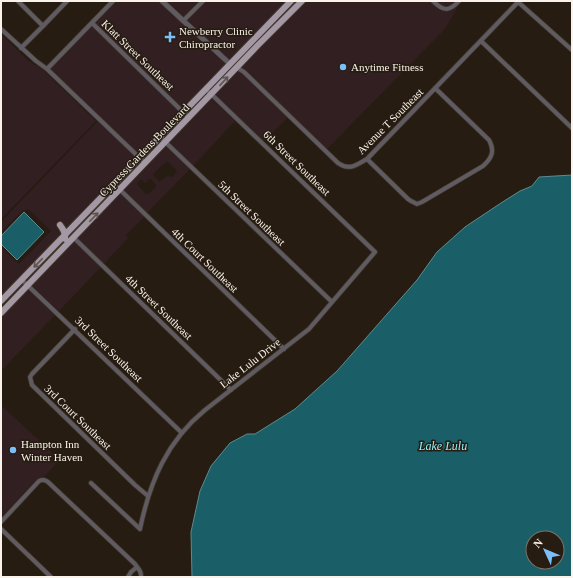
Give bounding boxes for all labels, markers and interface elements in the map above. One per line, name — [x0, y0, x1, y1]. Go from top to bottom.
street label: Klatt Street Southeast — [99, 17, 177, 93]
place label: Newberry Clinic Chiropractor — [179, 25, 253, 50]
marker: Newberry Clinic Chiropractor — [164, 31, 176, 43]
place label: Anytime Fitness — [351, 61, 423, 73]
marker: Anytime Fitness — [338, 62, 348, 72]
one-way arrow — [219, 76, 229, 86]
street label: Avenue T Southeast — [355, 86, 425, 156]
street label: Cypress Gardens Boulevard — [97, 101, 192, 199]
street label: 6th Street Southeast — [261, 128, 333, 198]
street label: 5th Street Southeast — [216, 178, 288, 248]
one-way arrow — [89, 212, 98, 222]
street label: 4th Court Southeast — [169, 225, 241, 295]
one-way arrow — [33, 258, 43, 268]
street label: 4th Street Southeast — [123, 272, 195, 342]
street label: 3rd Street Southeast — [73, 314, 145, 384]
street label: Lake Lulu Drive — [217, 336, 283, 390]
street label: 3rd Court Southeast — [42, 382, 114, 452]
place label: Hampton Inn Winter Haven — [21, 438, 83, 463]
water label: Lake Lulu — [418, 439, 467, 453]
marker: Hampton Inn Winter Haven — [8, 445, 18, 455]
north arrow — [525, 530, 565, 570]
text: N — [531, 536, 545, 550]

